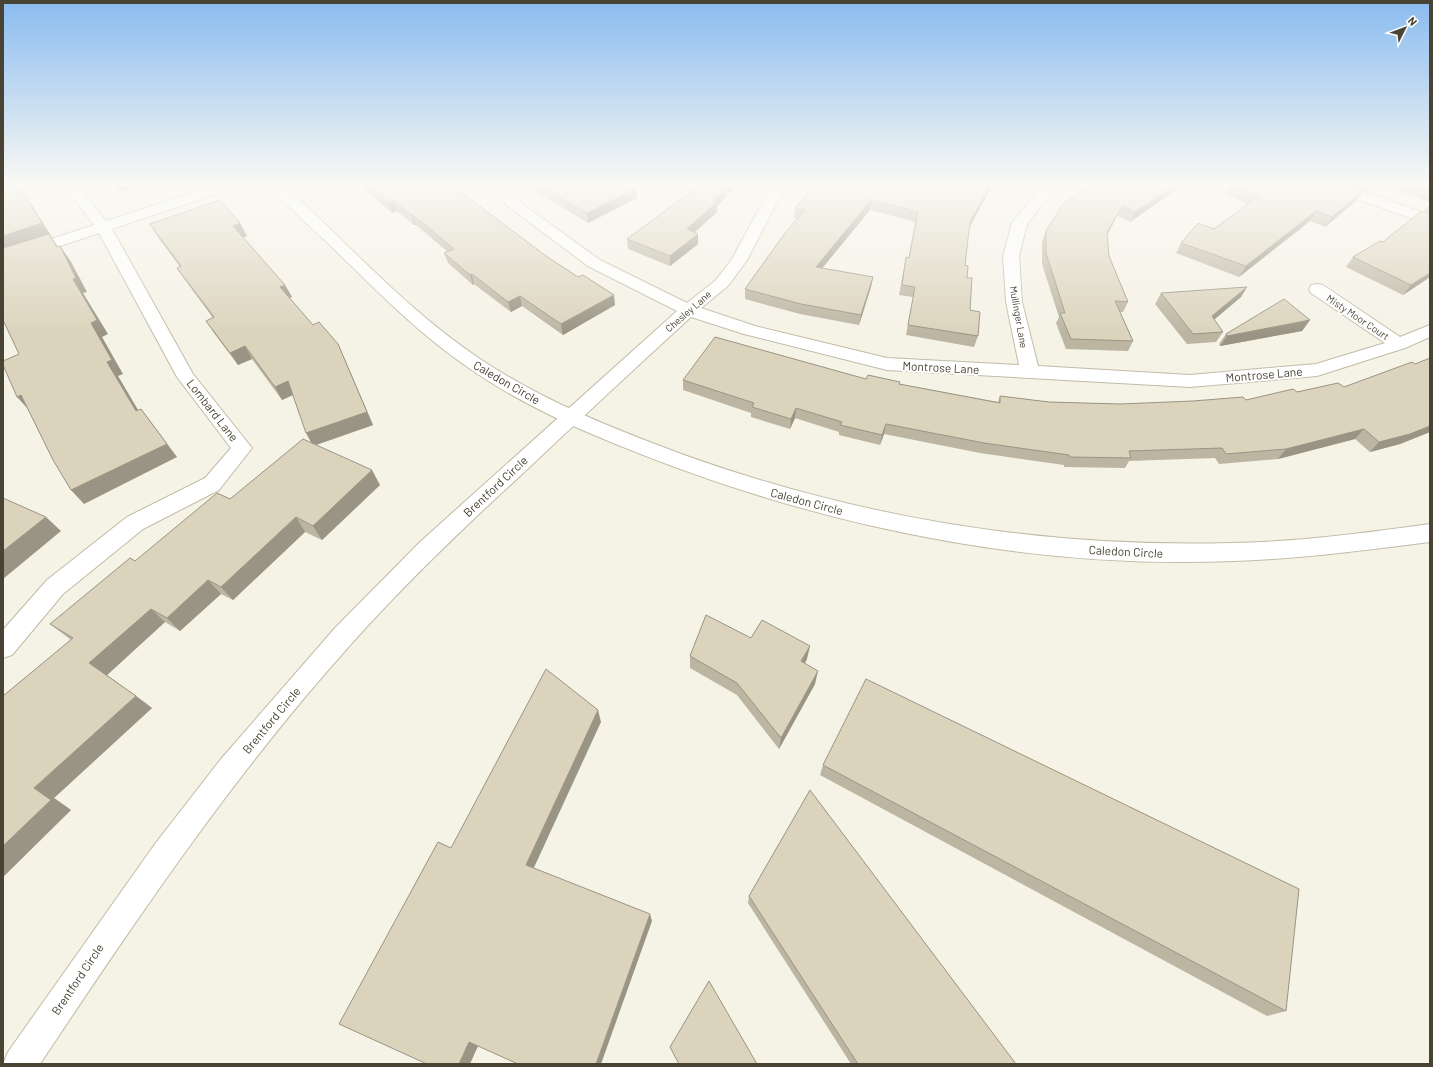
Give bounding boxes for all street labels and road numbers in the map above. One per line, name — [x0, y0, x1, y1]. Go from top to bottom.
street label: Mullinger Lane — [1008, 285, 1030, 349]
street label: Chesley Lane — [663, 288, 713, 334]
street label: Misty Moor Court — [1324, 292, 1392, 343]
street label: Caledon Circle — [471, 357, 543, 407]
street label: Montrose Lane — [902, 358, 980, 376]
street label: Montrose Lane — [1225, 364, 1303, 384]
street label: Lombard Lane — [184, 376, 242, 444]
street label: Brentford Circle — [460, 453, 530, 519]
street label: Caledon Circle — [769, 485, 845, 517]
street label: Caledon Circle — [1088, 542, 1164, 560]
street label: Brentford Circle — [239, 684, 303, 756]
street label: Brentford Circle — [48, 941, 106, 1017]

